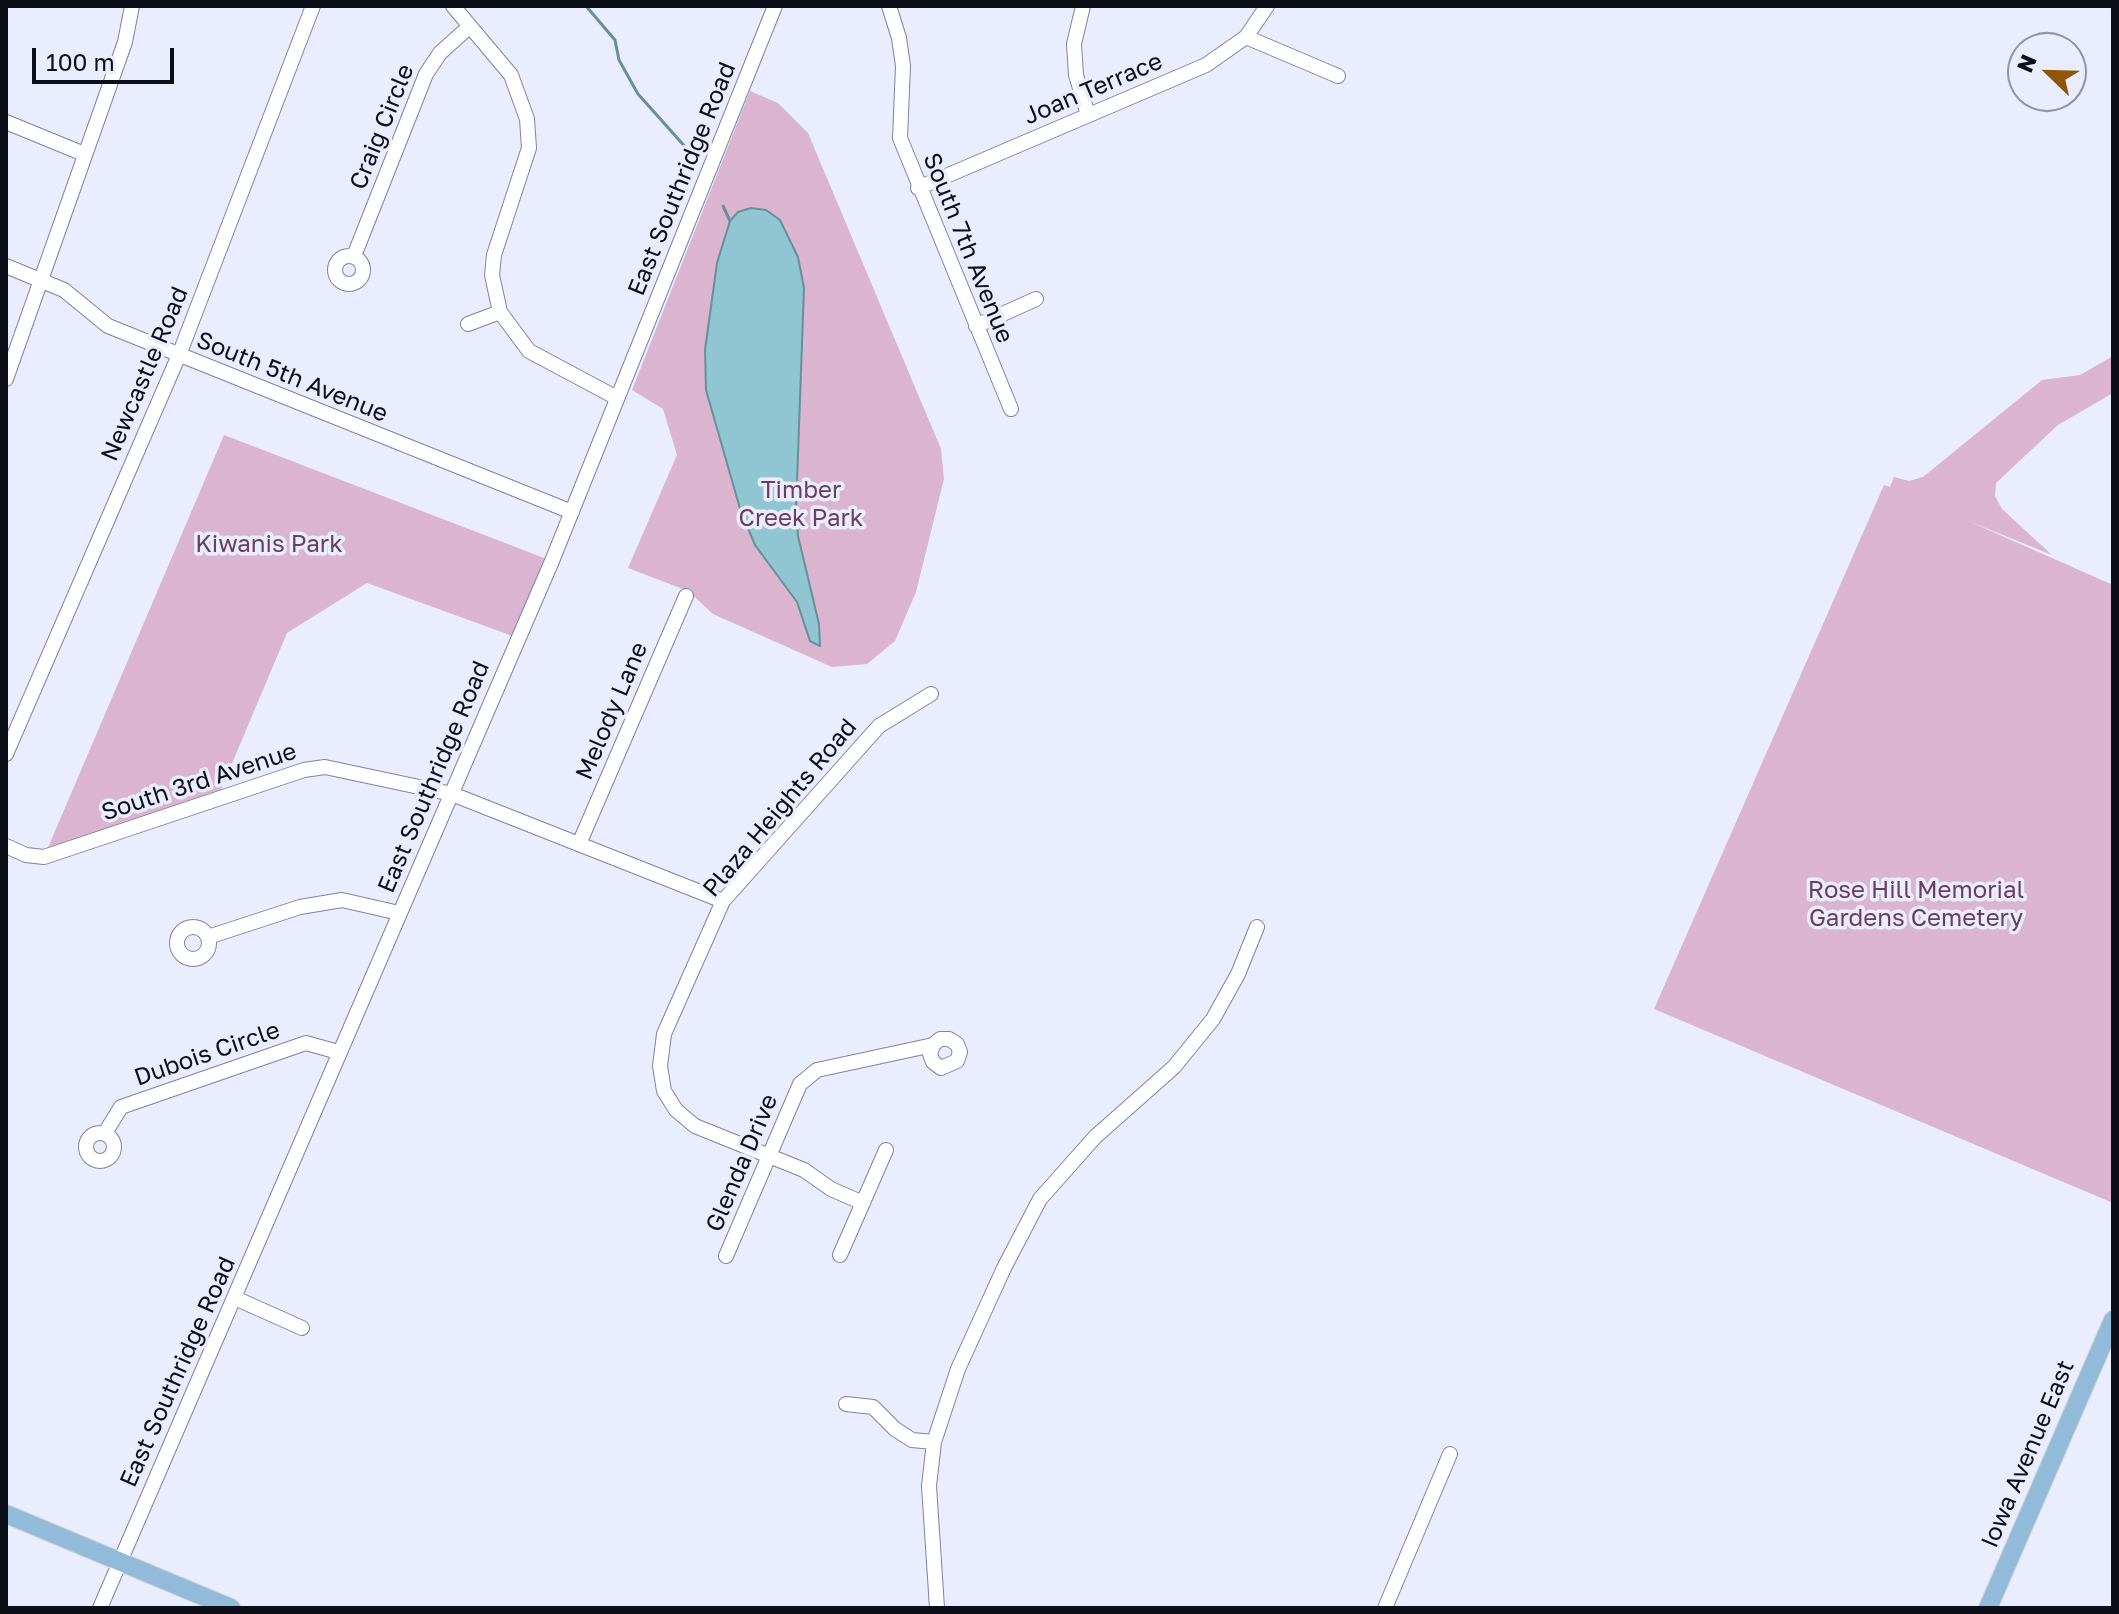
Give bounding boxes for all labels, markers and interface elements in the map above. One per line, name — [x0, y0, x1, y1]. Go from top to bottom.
scale bar — [36, 32, 178, 82]
north arrow — [2007, 32, 2087, 112]
text: 100 m — [46, 47, 115, 76]
street label: Joan Terrace — [1019, 47, 1167, 131]
text: N — [2011, 50, 2042, 76]
street label: East Southridge Road — [622, 58, 742, 300]
street label: Craig Circle — [344, 60, 420, 194]
street label: South 7th Avenue — [917, 149, 1019, 347]
street label: Newcastle Road — [95, 283, 195, 465]
street label: South 5th Avenue — [192, 326, 392, 428]
park label: Timber Creek Park — [739, 476, 863, 532]
park label: Kiwanis Park — [195, 530, 343, 558]
street label: Melody Lane — [570, 638, 654, 784]
street label: East Southridge Road — [372, 657, 496, 897]
street label: Plaza Heights Road — [697, 713, 863, 903]
street label: South 3rd Avenue — [98, 737, 300, 827]
park label: Rose Hill Memorial Gardens Cemetery — [1808, 876, 2024, 932]
street label: Dubois Circle — [130, 1016, 284, 1092]
street label: Glenda Drive — [700, 1090, 784, 1236]
street label: East Southridge Road — [114, 1252, 242, 1492]
street label: Iowa Avenue East — [1975, 1356, 2081, 1552]

